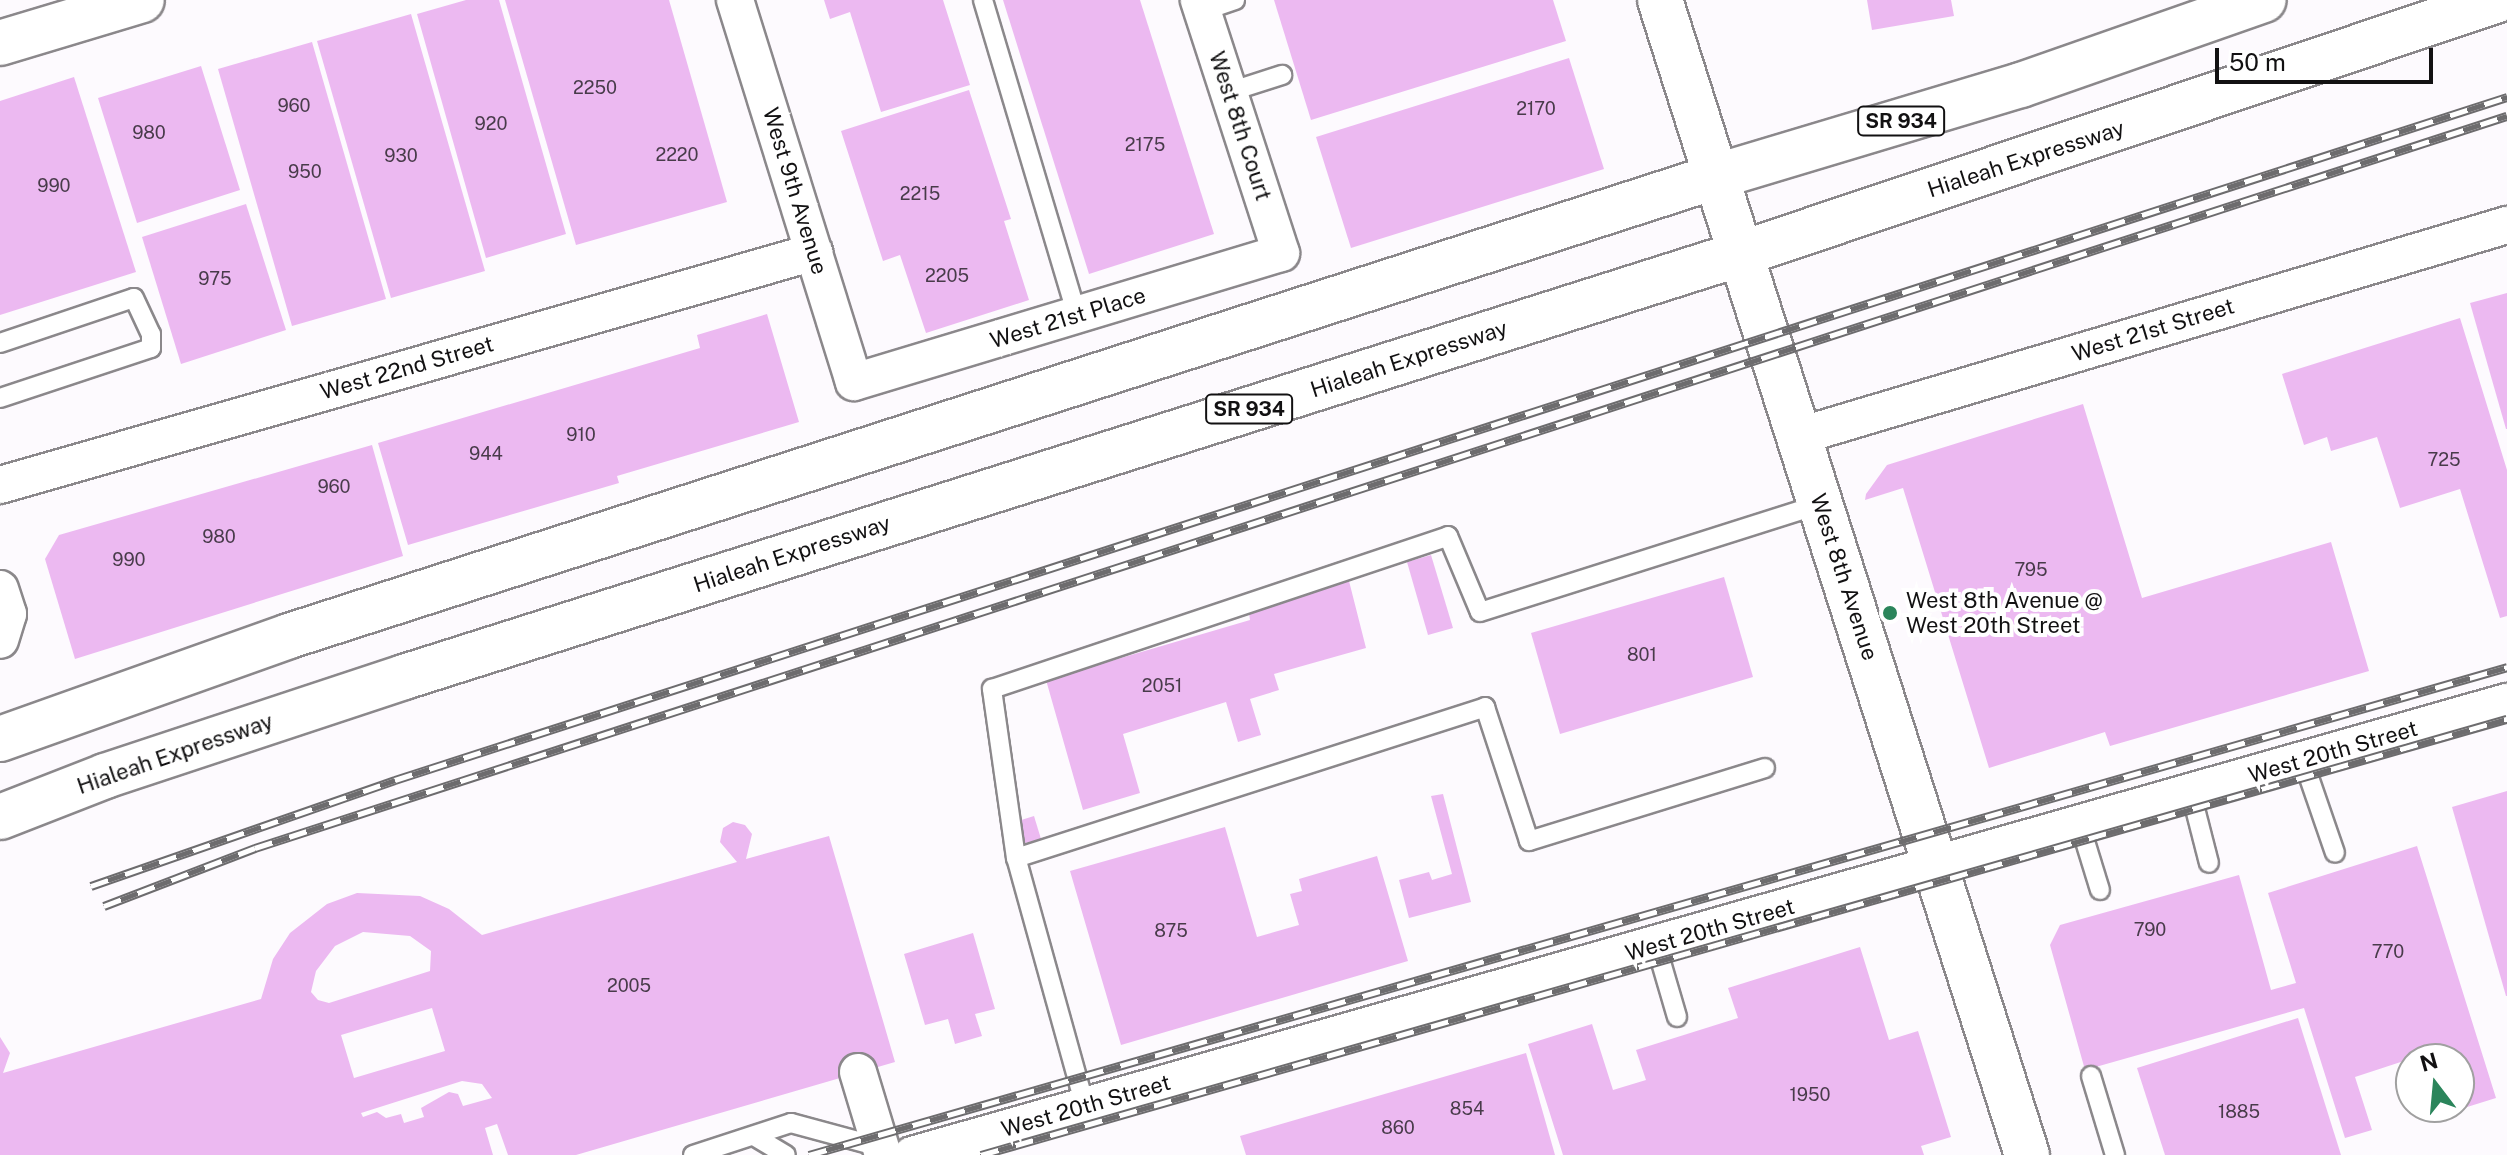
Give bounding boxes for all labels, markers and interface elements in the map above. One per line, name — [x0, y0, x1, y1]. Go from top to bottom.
scale bar — [2219, 32, 2437, 82]
street label: West 8th Court — [1203, 48, 1277, 204]
text: 50 m — [2229, 48, 2286, 76]
house number: 2250 — [573, 77, 617, 99]
house number: 960 — [277, 95, 311, 117]
house number: 2170 — [1516, 98, 1556, 120]
street label: West 9th Avenue — [757, 104, 833, 278]
road number: SR 934 — [1857, 105, 1945, 137]
house number: 920 — [475, 113, 507, 135]
street label: Hialeah Expressway — [1924, 115, 2128, 203]
house number: 980 — [132, 122, 166, 144]
house number: 2175 — [1125, 134, 1165, 156]
house number: 2220 — [655, 144, 699, 166]
house number: 930 — [384, 145, 418, 167]
house number: 950 — [288, 161, 322, 183]
house number: 990 — [37, 175, 71, 197]
house number: 2215 — [900, 183, 940, 205]
house number: 2205 — [925, 265, 969, 287]
house number: 975 — [198, 268, 232, 290]
street label: West 21st Place — [987, 282, 1149, 354]
street label: West 21st Street — [2069, 293, 2237, 367]
street label: Hialeah Expressway — [1307, 315, 1511, 403]
street label: West 22nd Street — [317, 331, 497, 405]
road number: SR 934 — [1205, 393, 1293, 425]
house number: 910 — [566, 424, 596, 446]
house number: 944 — [469, 443, 503, 465]
house number: 725 — [2427, 449, 2461, 471]
house number: 960 — [317, 476, 351, 498]
street label: West 8th Avenue — [1805, 490, 1883, 664]
street label: Hialeah Expressway — [690, 510, 894, 598]
house number: 980 — [202, 526, 236, 548]
house number: 990 — [112, 549, 146, 571]
house number: 795 — [2014, 559, 2048, 581]
place label: West 8th Avenue @ West 20th Street — [1906, 587, 2103, 638]
marker: West 8th Avenue @ West 20th Street — [1881, 604, 1899, 622]
house number: 801 — [1627, 644, 1657, 666]
house number: 2051 — [1142, 675, 1182, 697]
street label: Hialeah Expressway — [74, 708, 276, 800]
street label: West 20th Street — [2245, 715, 2421, 789]
street label: West 20th Street — [1622, 893, 1798, 967]
house number: 790 — [2134, 919, 2166, 941]
house number: 875 — [1154, 920, 1188, 942]
house number: 770 — [2372, 941, 2404, 963]
house number: 2005 — [607, 975, 651, 997]
north arrow — [2395, 1043, 2475, 1123]
text: N — [2417, 1047, 2441, 1077]
street label: West 20th Street — [998, 1069, 1174, 1143]
house number: 1950 — [1789, 1084, 1831, 1106]
house number: 854 — [1450, 1098, 1484, 1120]
house number: 1885 — [2218, 1101, 2260, 1123]
house number: 860 — [1381, 1117, 1415, 1139]

